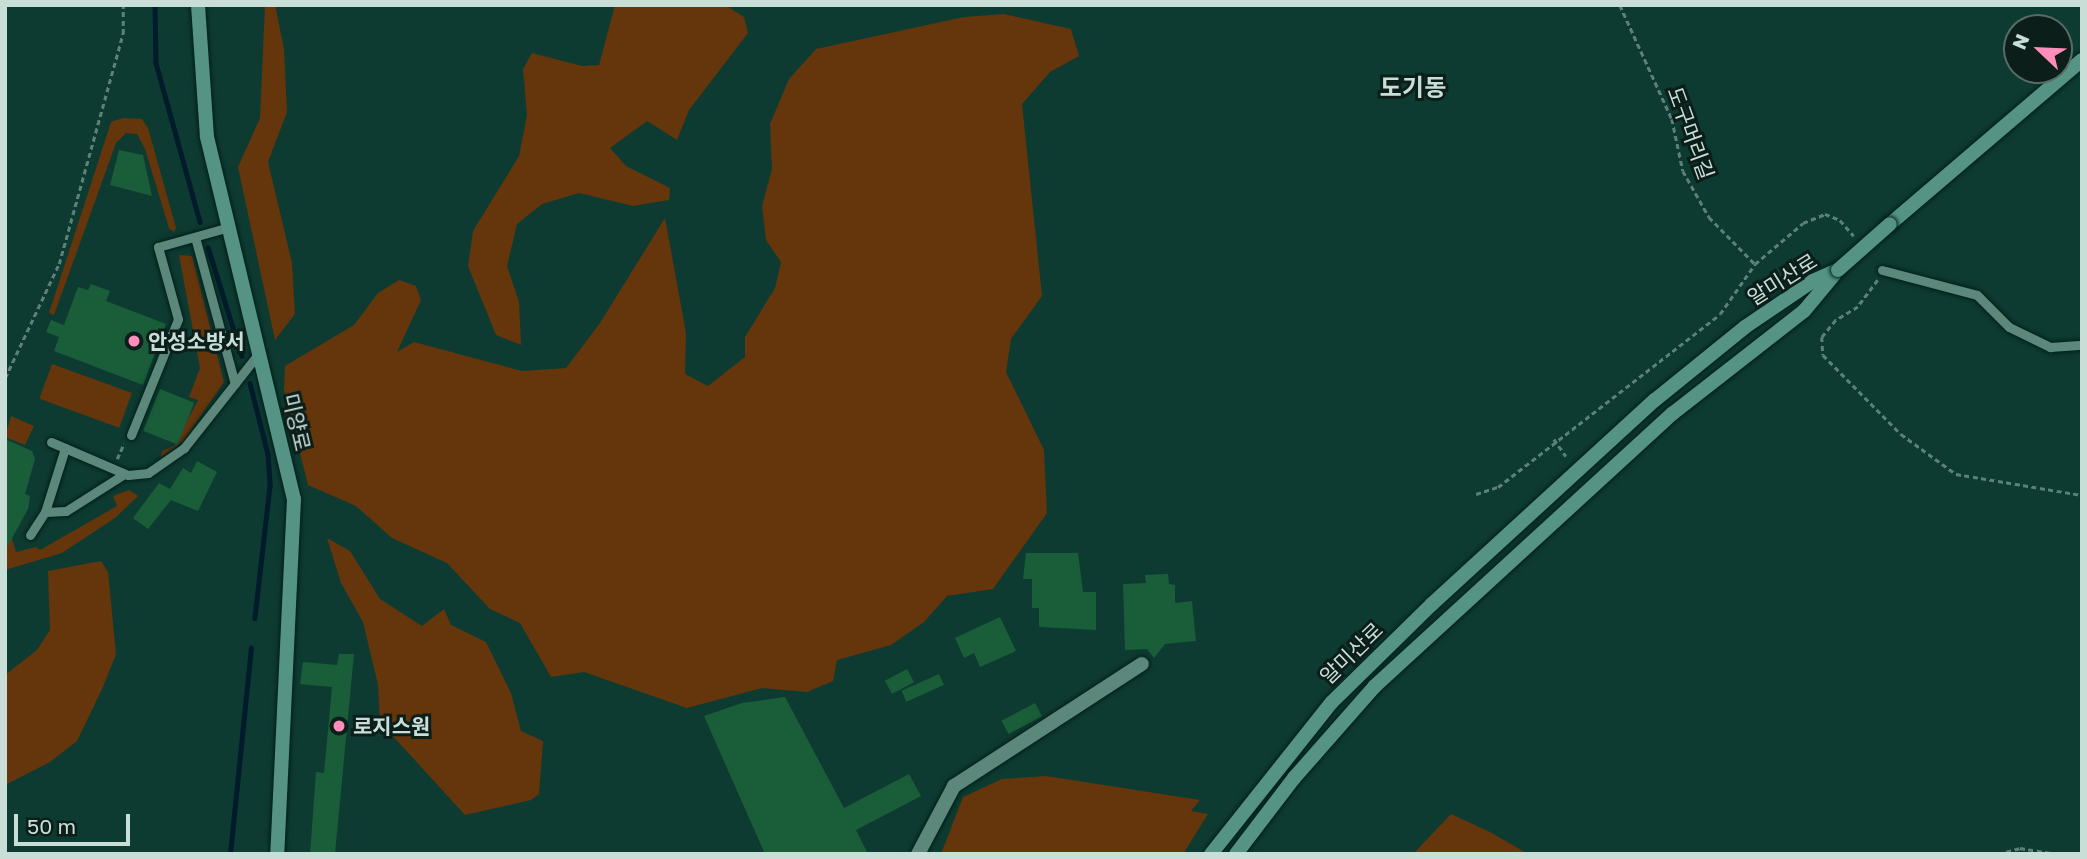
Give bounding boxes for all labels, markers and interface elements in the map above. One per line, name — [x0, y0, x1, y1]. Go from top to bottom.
north arrow — [2003, 14, 2073, 84]
text: N — [2007, 30, 2033, 53]
district label: 도기동 — [1380, 73, 1446, 101]
street label: 도구머리길 — [1663, 83, 1719, 183]
street label: 알미산로 — [1743, 248, 1821, 310]
place label: 안성소방서 — [148, 328, 245, 354]
marker: 안성소방서 — [126, 333, 142, 349]
street label: 미양로 — [278, 391, 316, 453]
street label: 알미산로 — [1314, 617, 1388, 689]
place label: 로지스원 — [353, 713, 430, 739]
marker: 로지스원 — [331, 718, 347, 734]
scale bar — [18, 800, 133, 844]
text: 50 m — [27, 813, 76, 839]

